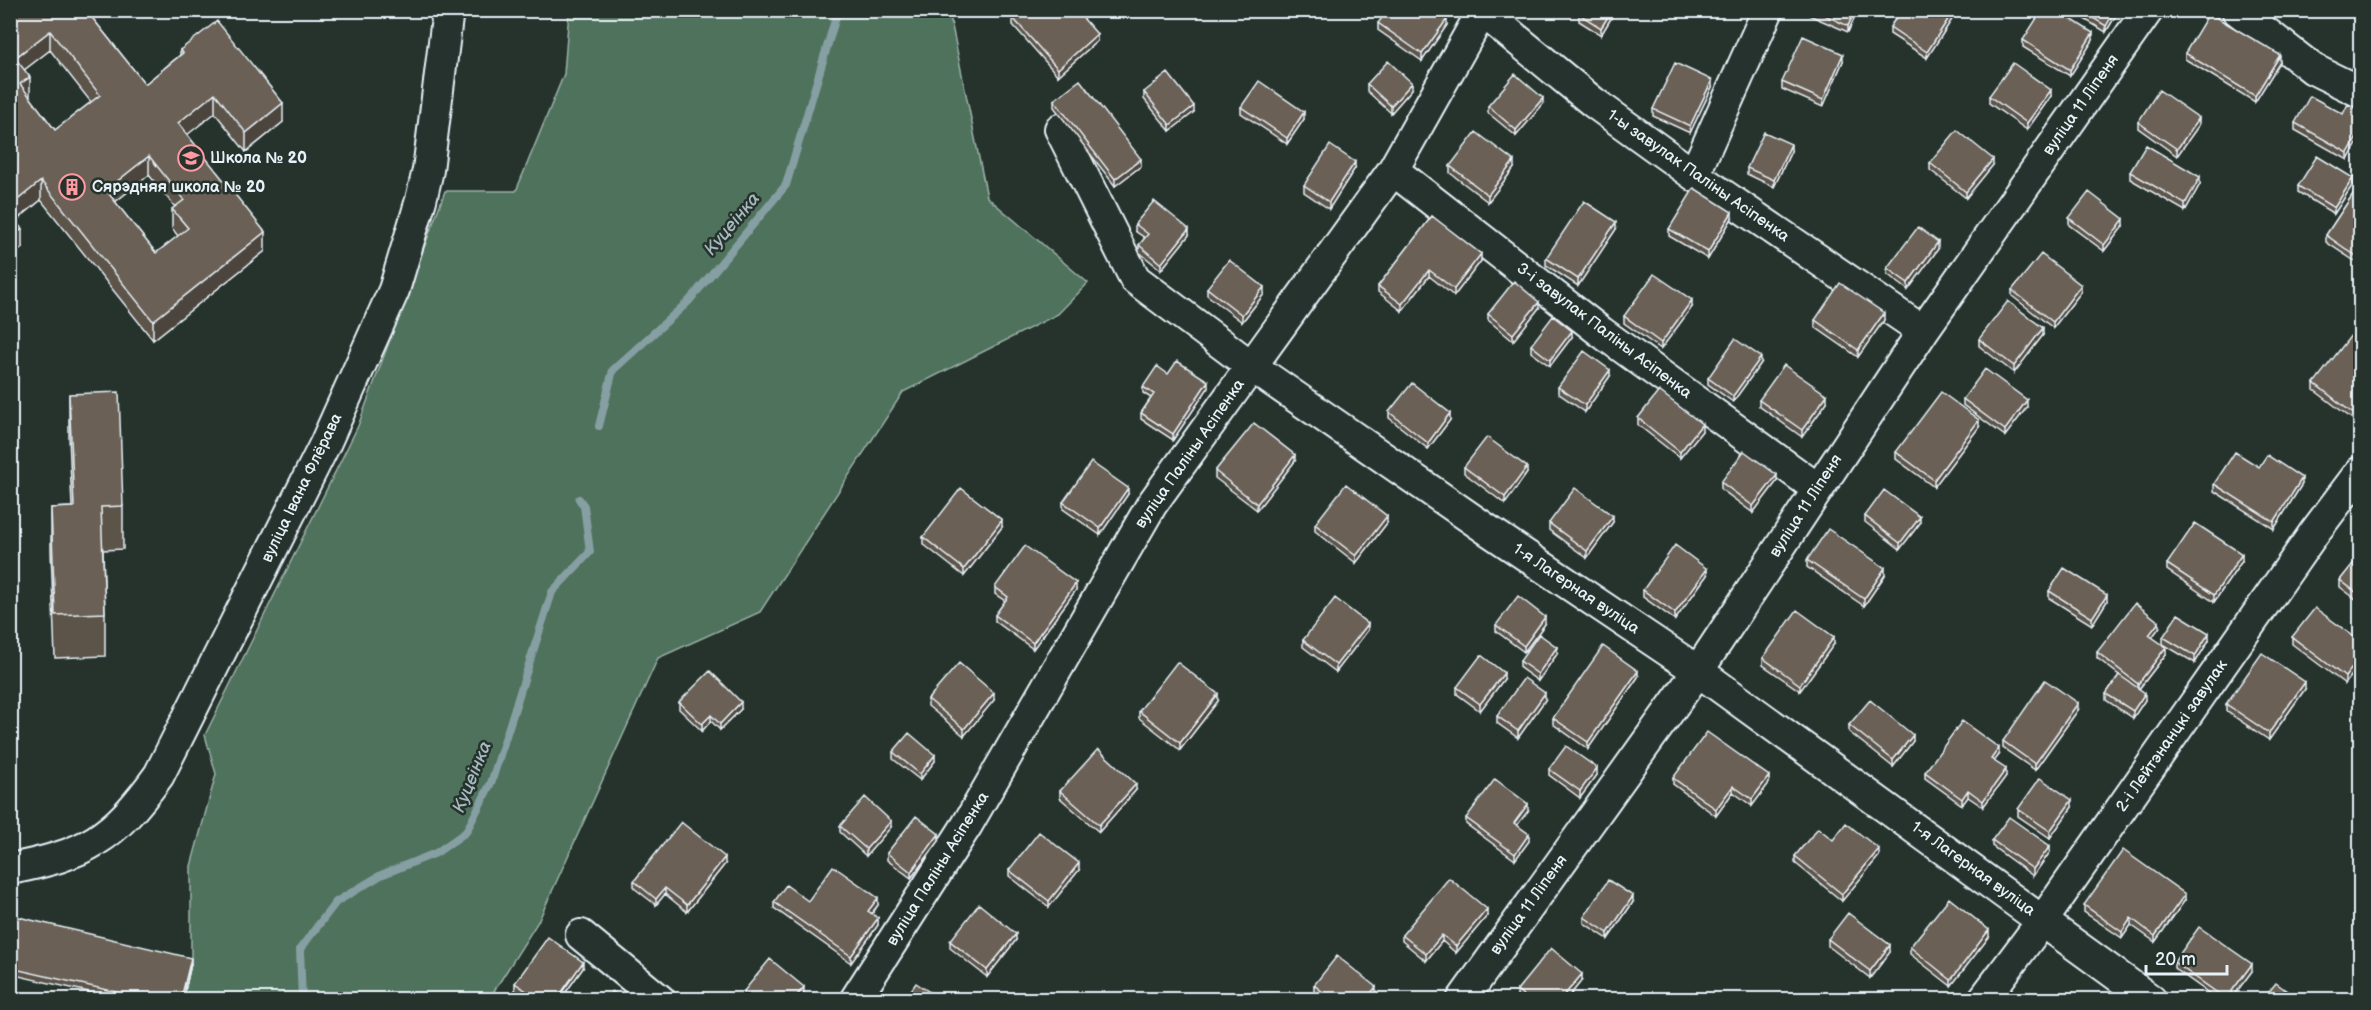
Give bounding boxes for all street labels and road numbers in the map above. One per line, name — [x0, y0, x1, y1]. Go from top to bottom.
street label: вуліца 11 Ліпеня — [2039, 51, 2123, 159]
street label: 1-ы завулак Паліны Асіпенка — [1603, 106, 1793, 247]
street label: 3-і завулак Паліны Асіпенка — [1513, 259, 1696, 403]
street label: вуліца Паліны Асіпенка — [1131, 375, 1249, 532]
street label: вуліца Івана Флёрава — [258, 410, 347, 566]
street label: вуліца 11 Ліпеня — [1766, 451, 1846, 561]
street label: 1-я Лагерная вуліца — [1509, 540, 1643, 639]
street label: 2-і Лейтэнанцкі завулак — [2112, 656, 2232, 816]
street label: вуліца Паліны Асіпенка — [883, 788, 993, 949]
street label: 1-я Лагерная вуліца — [1907, 818, 2039, 921]
street label: вуліца 11 Ліпеня — [1486, 851, 1572, 959]

